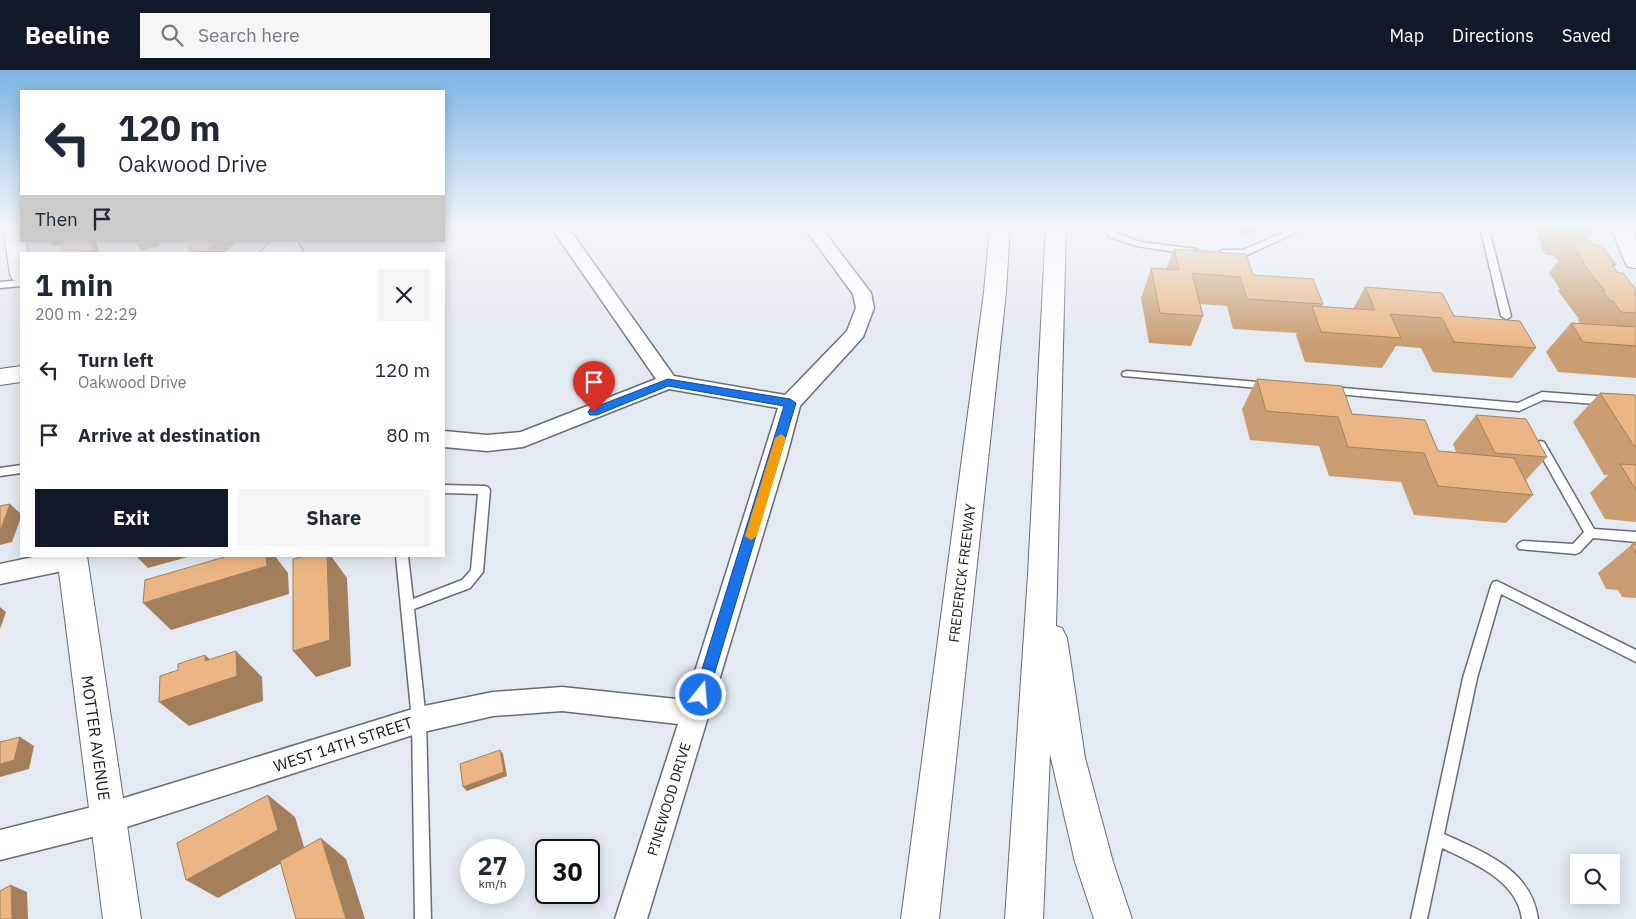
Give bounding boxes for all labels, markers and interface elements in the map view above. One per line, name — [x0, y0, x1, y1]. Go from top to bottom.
search box — [140, 13, 490, 58]
text: Beeline — [25, 19, 110, 51]
icon: search — [158, 21, 186, 49]
text: Search here — [198, 23, 300, 47]
text: Map — [1389, 24, 1424, 47]
text: Directions — [1452, 24, 1534, 47]
text: Saved — [1562, 24, 1611, 47]
text: 120 m — [118, 105, 221, 151]
icon: left — [35, 110, 100, 175]
text: Oakwood Drive — [118, 149, 267, 178]
icon: arrive — [88, 205, 116, 233]
text: Then — [35, 207, 78, 231]
text: 1 min — [35, 265, 113, 304]
button: close — [378, 269, 430, 321]
text: 200 m · 22:29 — [35, 304, 137, 324]
text: Turn left — [78, 348, 154, 372]
icon: left — [35, 356, 63, 384]
text: 120 m — [375, 358, 430, 382]
pin — [573, 361, 615, 412]
icon: arrive — [580, 368, 608, 396]
text: Oakwood Drive — [78, 372, 187, 392]
icon: arrive — [35, 421, 63, 449]
text: Arrive at destination — [78, 423, 261, 447]
text: 80 m — [386, 423, 430, 447]
button: Exit — [35, 489, 228, 547]
button: Share — [238, 489, 430, 547]
street label: FREDERICK FREEWAY — [945, 502, 980, 644]
position arrow — [674, 668, 726, 720]
street label: MOTTER AVENUE — [77, 674, 115, 802]
street label: WEST 14TH STREET — [271, 712, 415, 776]
street label: PINEWOOD DRIVE — [643, 740, 695, 858]
speed limit sign: 30 — [535, 839, 600, 904]
text: 27 — [477, 849, 508, 882]
map controls — [1570, 854, 1620, 904]
button: search — [1570, 854, 1620, 904]
text: km/h — [478, 876, 507, 891]

